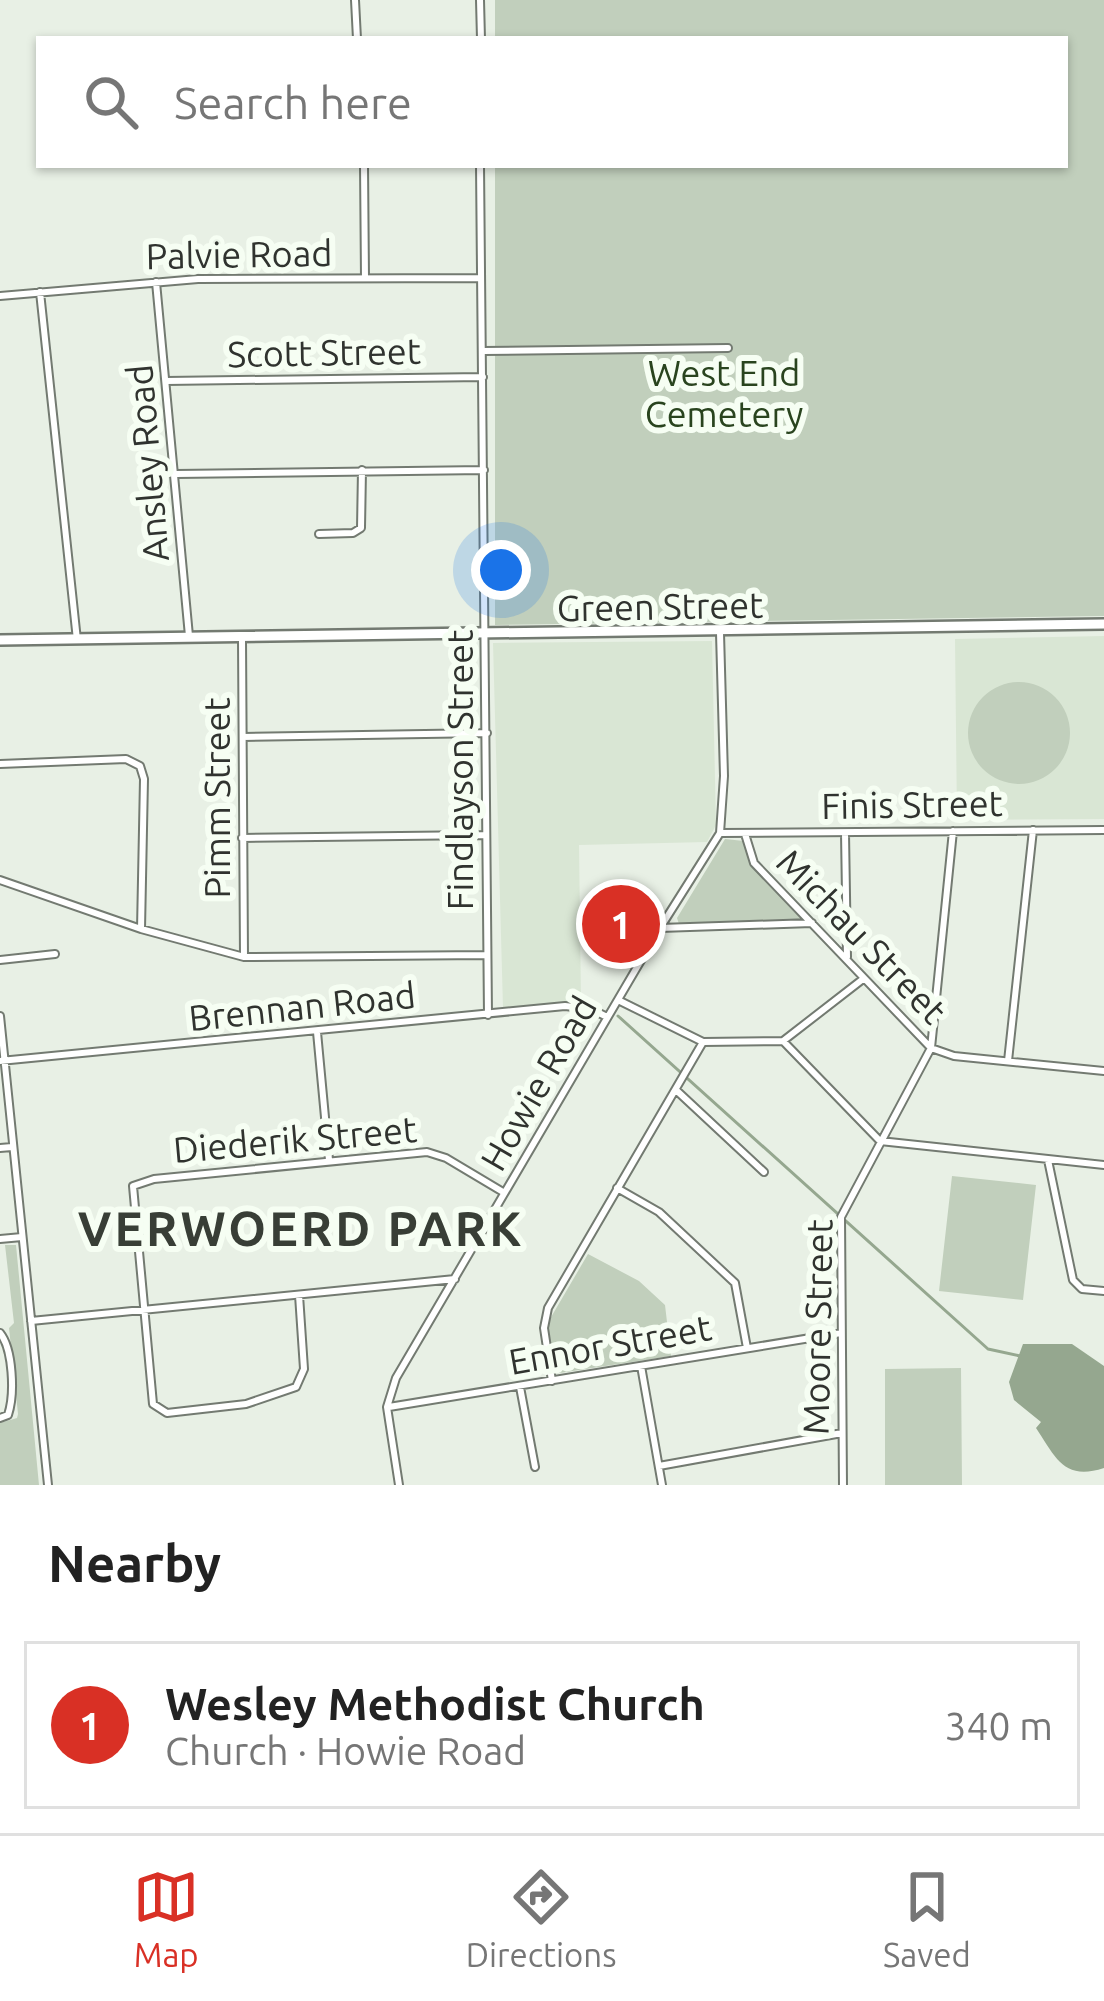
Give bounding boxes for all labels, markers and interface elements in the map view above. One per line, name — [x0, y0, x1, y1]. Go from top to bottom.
search box — [36, 36, 1068, 168]
icon: search — [78, 69, 144, 135]
text: Search here — [174, 77, 412, 128]
street label: Palvie Road — [145, 232, 333, 276]
street label: Scott Street — [227, 330, 421, 374]
park label: West End Cemetery — [645, 352, 803, 434]
street label: Ansley Road — [118, 363, 176, 563]
your location — [471, 540, 531, 600]
street label: Green Street — [556, 584, 764, 628]
street label: Findlayson Street — [439, 630, 480, 910]
street label: Pimm Street — [196, 697, 237, 899]
street label: Finis Street — [821, 782, 1003, 826]
street label: Michau Street — [769, 841, 955, 1031]
pin: 1 — [582, 879, 660, 969]
street label: Brennan Road — [187, 974, 417, 1038]
street label: Howie Road — [472, 989, 604, 1177]
street label: Diederik Street — [172, 1108, 418, 1170]
district label: VERWOERD PARK — [78, 1201, 524, 1255]
street label: Moore Street — [795, 1219, 839, 1435]
street label: Ennor Street — [506, 1306, 714, 1382]
text: Nearby — [48, 1534, 221, 1592]
text: Wesley Methodist Church — [165, 1678, 705, 1729]
text: 1 — [79, 1704, 101, 1747]
text: 340 m — [944, 1704, 1053, 1747]
text: Church · Howie Road — [165, 1729, 526, 1772]
tab: Map — [133, 1864, 199, 1973]
tab: Directions — [466, 1864, 616, 1973]
tab: Saved — [883, 1864, 971, 1973]

